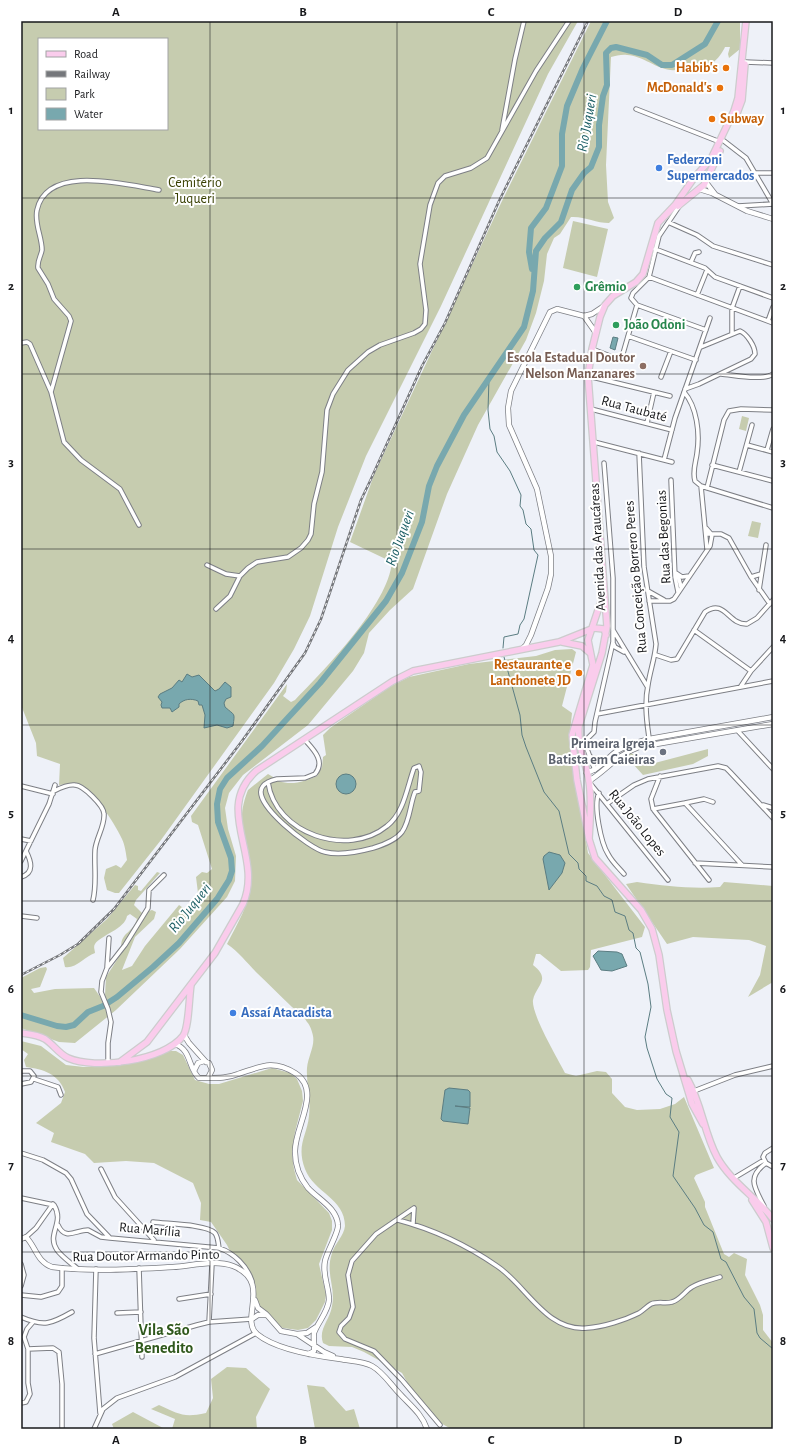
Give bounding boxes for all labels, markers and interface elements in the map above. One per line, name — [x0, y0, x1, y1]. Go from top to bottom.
text: A — [112, 6, 120, 19]
text: B — [299, 6, 307, 19]
text: C — [488, 6, 495, 19]
text: D — [674, 6, 683, 19]
legend — [38, 38, 168, 130]
text: Road — [74, 48, 98, 60]
place label: Habib's — [676, 61, 718, 75]
marker: Habib's — [721, 63, 731, 73]
text: Railway — [74, 68, 110, 81]
place label: McDonald's — [647, 81, 712, 95]
marker: McDonald's — [715, 83, 725, 93]
text: Park — [74, 88, 95, 100]
water label: Rio Juqueri — [575, 93, 599, 153]
text: 1 — [9, 104, 13, 117]
text: 1 — [781, 104, 785, 117]
text: Water — [74, 108, 103, 120]
place label: Subway — [720, 112, 765, 126]
marker: Subway — [707, 114, 717, 124]
place label: Federzoni Supermercados — [667, 153, 754, 183]
marker: Federzoni Supermercados — [654, 163, 664, 173]
park label: Cemitério Juqueri — [168, 176, 222, 206]
text: 2 — [8, 280, 14, 293]
place label: Grêmio — [585, 280, 627, 294]
text: 2 — [780, 280, 786, 293]
marker: Grêmio — [572, 282, 582, 292]
place label: João Odoni — [624, 318, 685, 332]
marker: João Odoni — [611, 320, 621, 330]
place label: Escola Estadual Doutor Nelson Manzanares — [507, 351, 635, 381]
marker: Escola Estadual Doutor Nelson Manzanares — [638, 361, 648, 371]
street label: Rua Taubaté — [600, 394, 668, 424]
text: 3 — [8, 456, 14, 469]
text: 3 — [780, 456, 786, 469]
street label: Avenida das Araucáreas — [588, 483, 608, 611]
street label: Rua das Begonias — [655, 490, 673, 584]
street label: Rua Conceição Borrero Peres — [622, 500, 650, 654]
water label: Rio Juqueri — [383, 508, 417, 568]
text: 4 — [8, 632, 15, 645]
text: 4 — [780, 632, 787, 645]
place label: Restaurante e Lanchonete JD — [490, 658, 571, 688]
marker: Restaurante e Lanchonete JD — [574, 668, 584, 678]
place label: Primeira Igreja Batista em Caieiras — [548, 737, 655, 767]
marker: Primeira Igreja Batista em Caieiras — [658, 747, 668, 757]
street label: Rua João Lopes — [606, 787, 668, 859]
text: 5 — [8, 807, 14, 820]
text: 5 — [780, 807, 786, 820]
water label: Rio Juqueri — [166, 881, 214, 935]
text: 6 — [8, 983, 14, 996]
text: 6 — [780, 983, 786, 996]
place label: Assaí Atacadista — [241, 1006, 332, 1020]
marker: Assaí Atacadista — [228, 1008, 238, 1018]
text: 7 — [8, 1159, 14, 1172]
text: 7 — [780, 1159, 786, 1172]
street label: Rua Marília — [119, 1220, 182, 1240]
street label: Rua Doutor Armando Pinto — [72, 1248, 220, 1264]
district label: Vila São Benedito — [135, 1322, 193, 1356]
text: 8 — [8, 1335, 14, 1348]
text: 8 — [780, 1335, 786, 1348]
text: A — [112, 1434, 120, 1447]
text: B — [299, 1434, 307, 1447]
text: C — [488, 1434, 495, 1447]
text: D — [674, 1434, 683, 1447]

